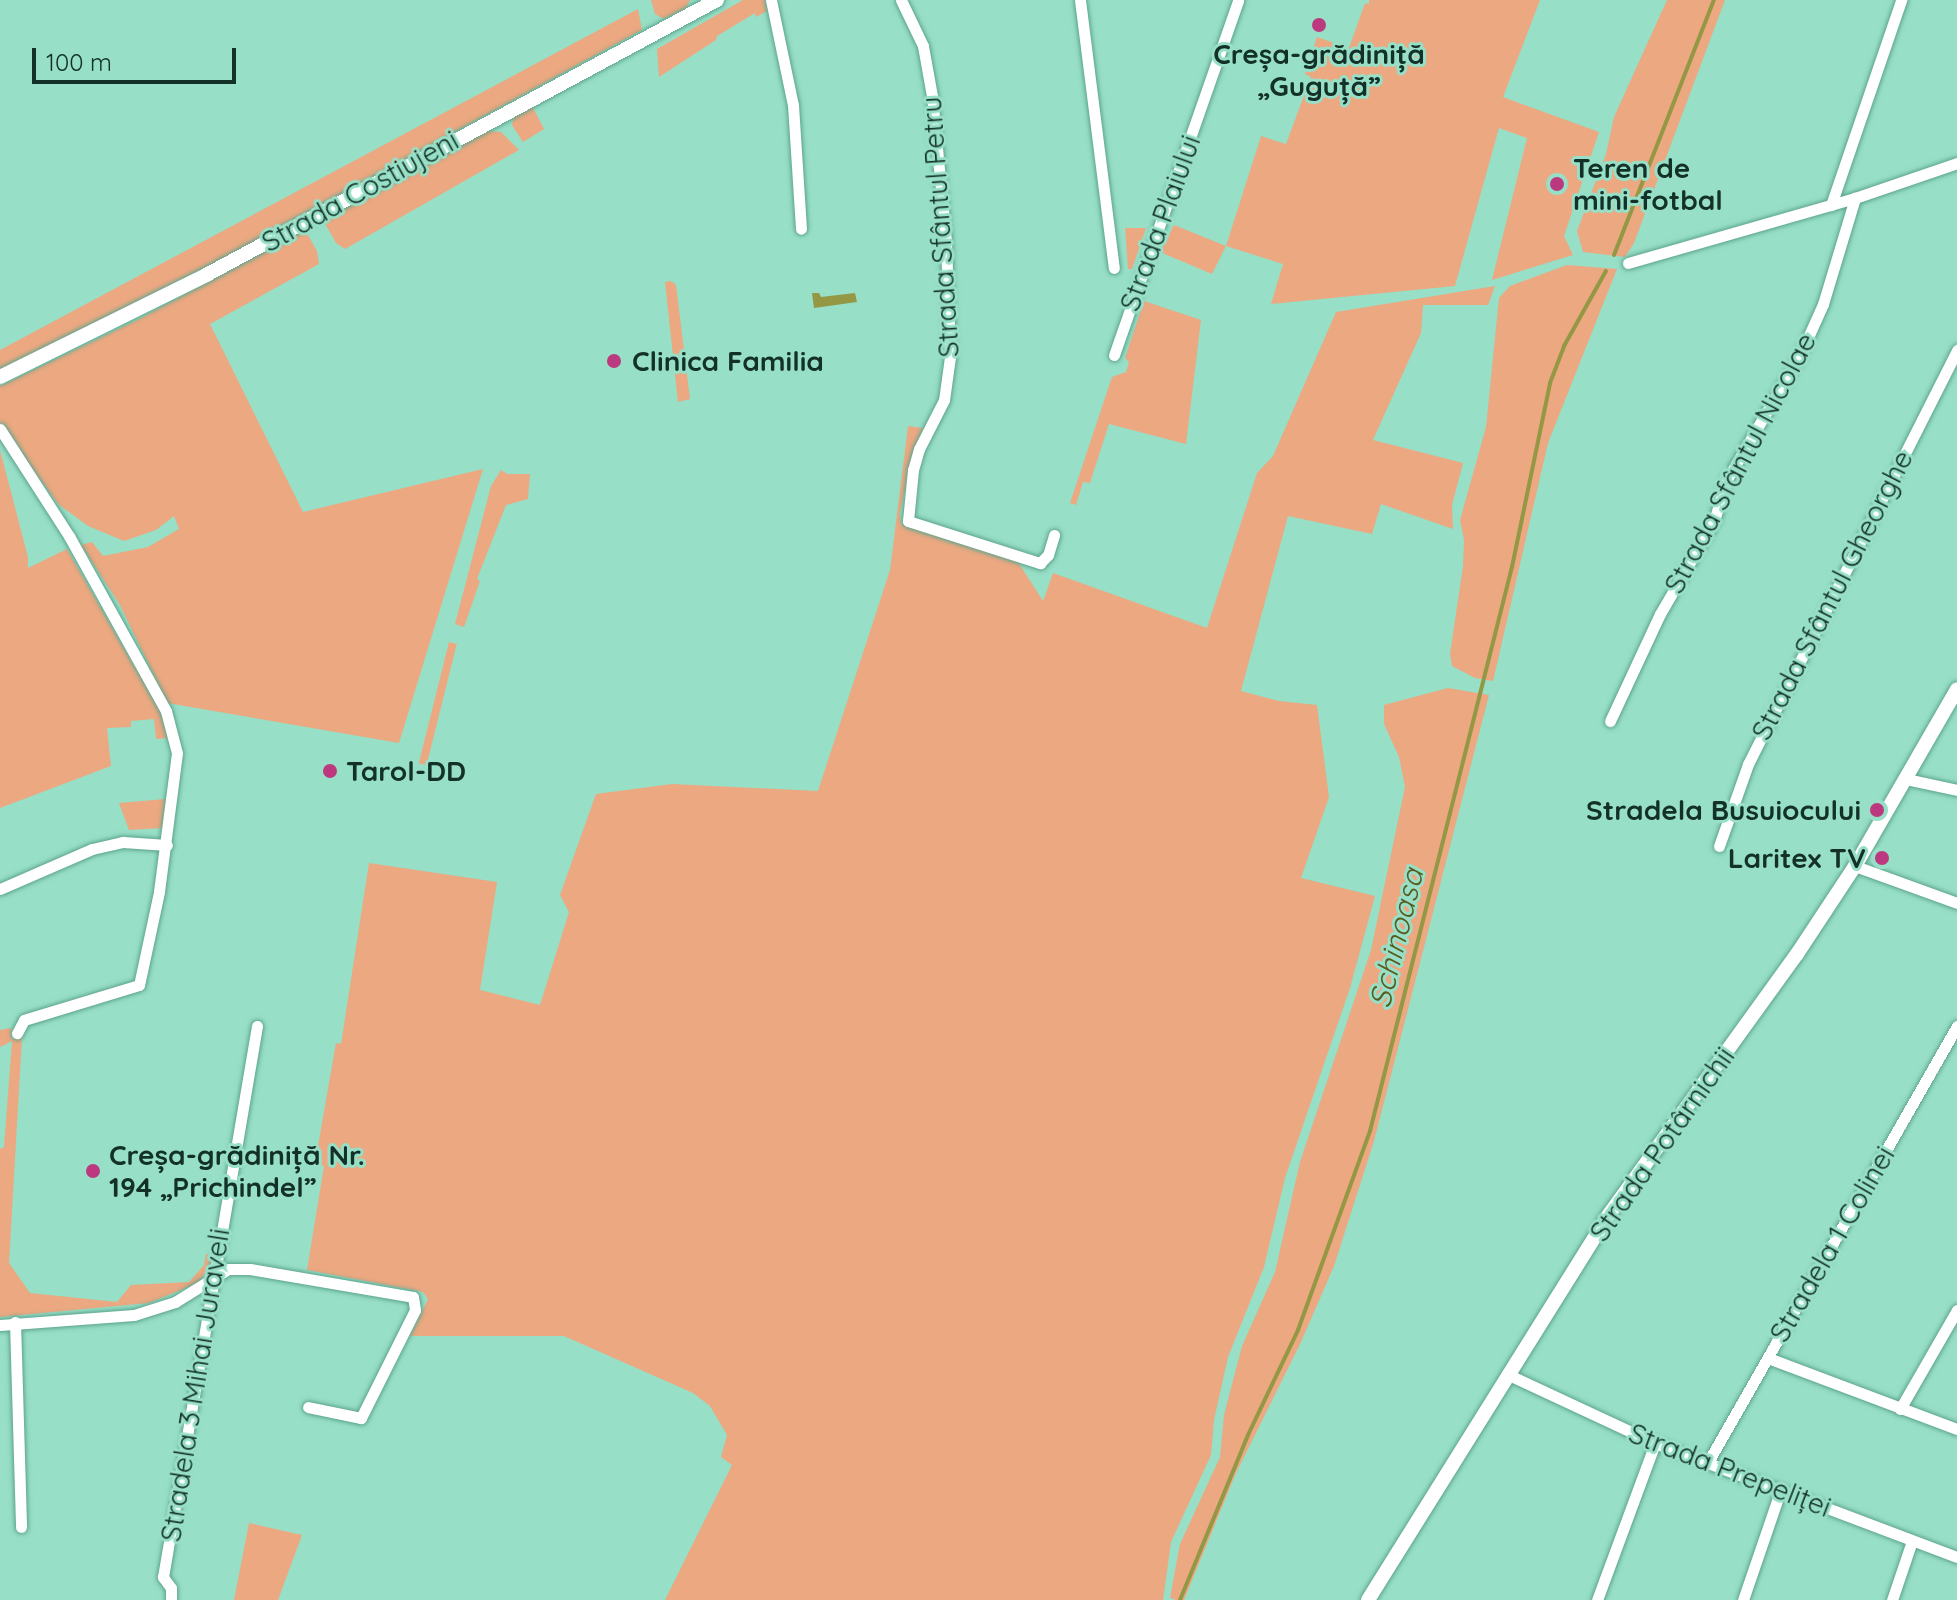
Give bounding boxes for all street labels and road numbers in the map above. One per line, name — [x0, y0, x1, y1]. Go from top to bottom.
street label: Strada Sfântul Petru — [914, 96, 966, 358]
street label: Strada Costiujeni — [256, 123, 464, 259]
street label: Strada Plaiului — [1113, 131, 1207, 315]
street label: Strada Sfântul Nicolae — [1657, 327, 1823, 599]
street label: Strada Sfântul Gheorghe — [1744, 445, 1920, 745]
street label: Strada Potârnichii — [1582, 1040, 1742, 1248]
street label: Stradela 1 Colinei — [1762, 1140, 1902, 1348]
street label: Stradela 3 Mihai Juraveli — [154, 1226, 236, 1544]
street label: Strada Prepeliței — [1624, 1416, 1836, 1524]

